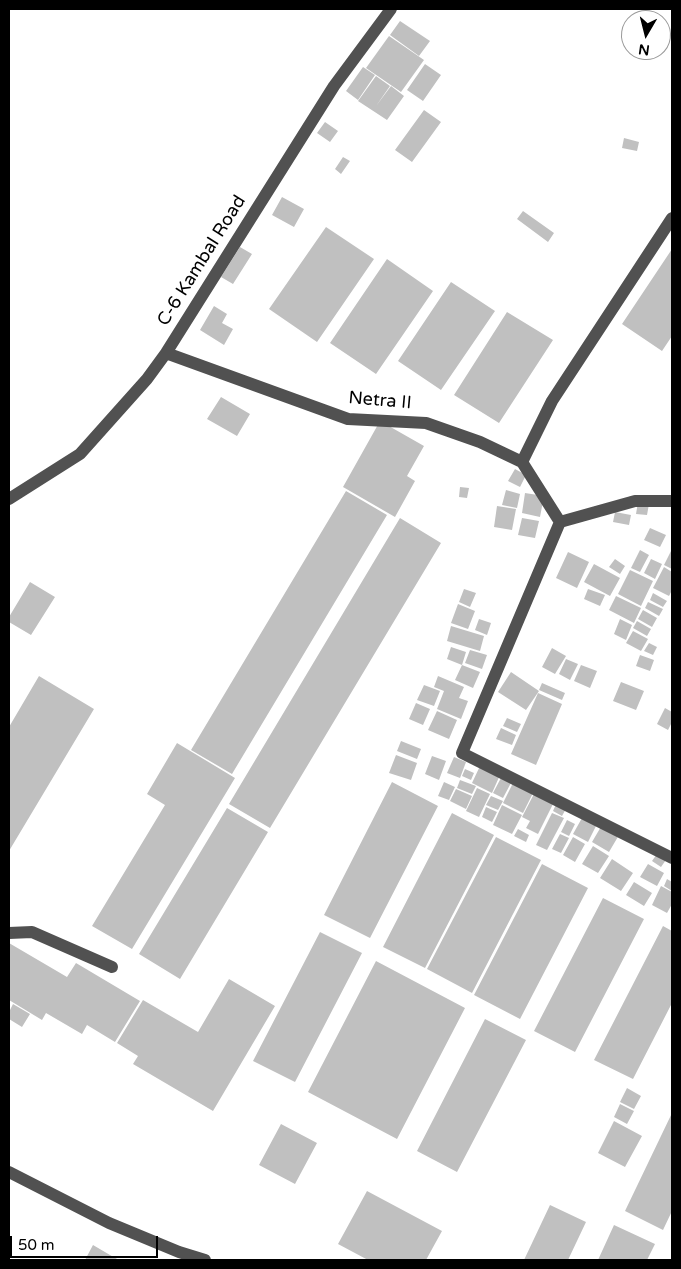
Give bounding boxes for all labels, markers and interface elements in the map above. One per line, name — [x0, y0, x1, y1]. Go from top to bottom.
north arrow — [621, 10, 671, 60]
text: N — [637, 40, 651, 59]
street label: C-6 Kambal Road — [153, 192, 251, 330]
street label: Netra II — [348, 387, 412, 415]
scale bar — [12, 1226, 160, 1258]
text: 50 m — [18, 1236, 55, 1254]

